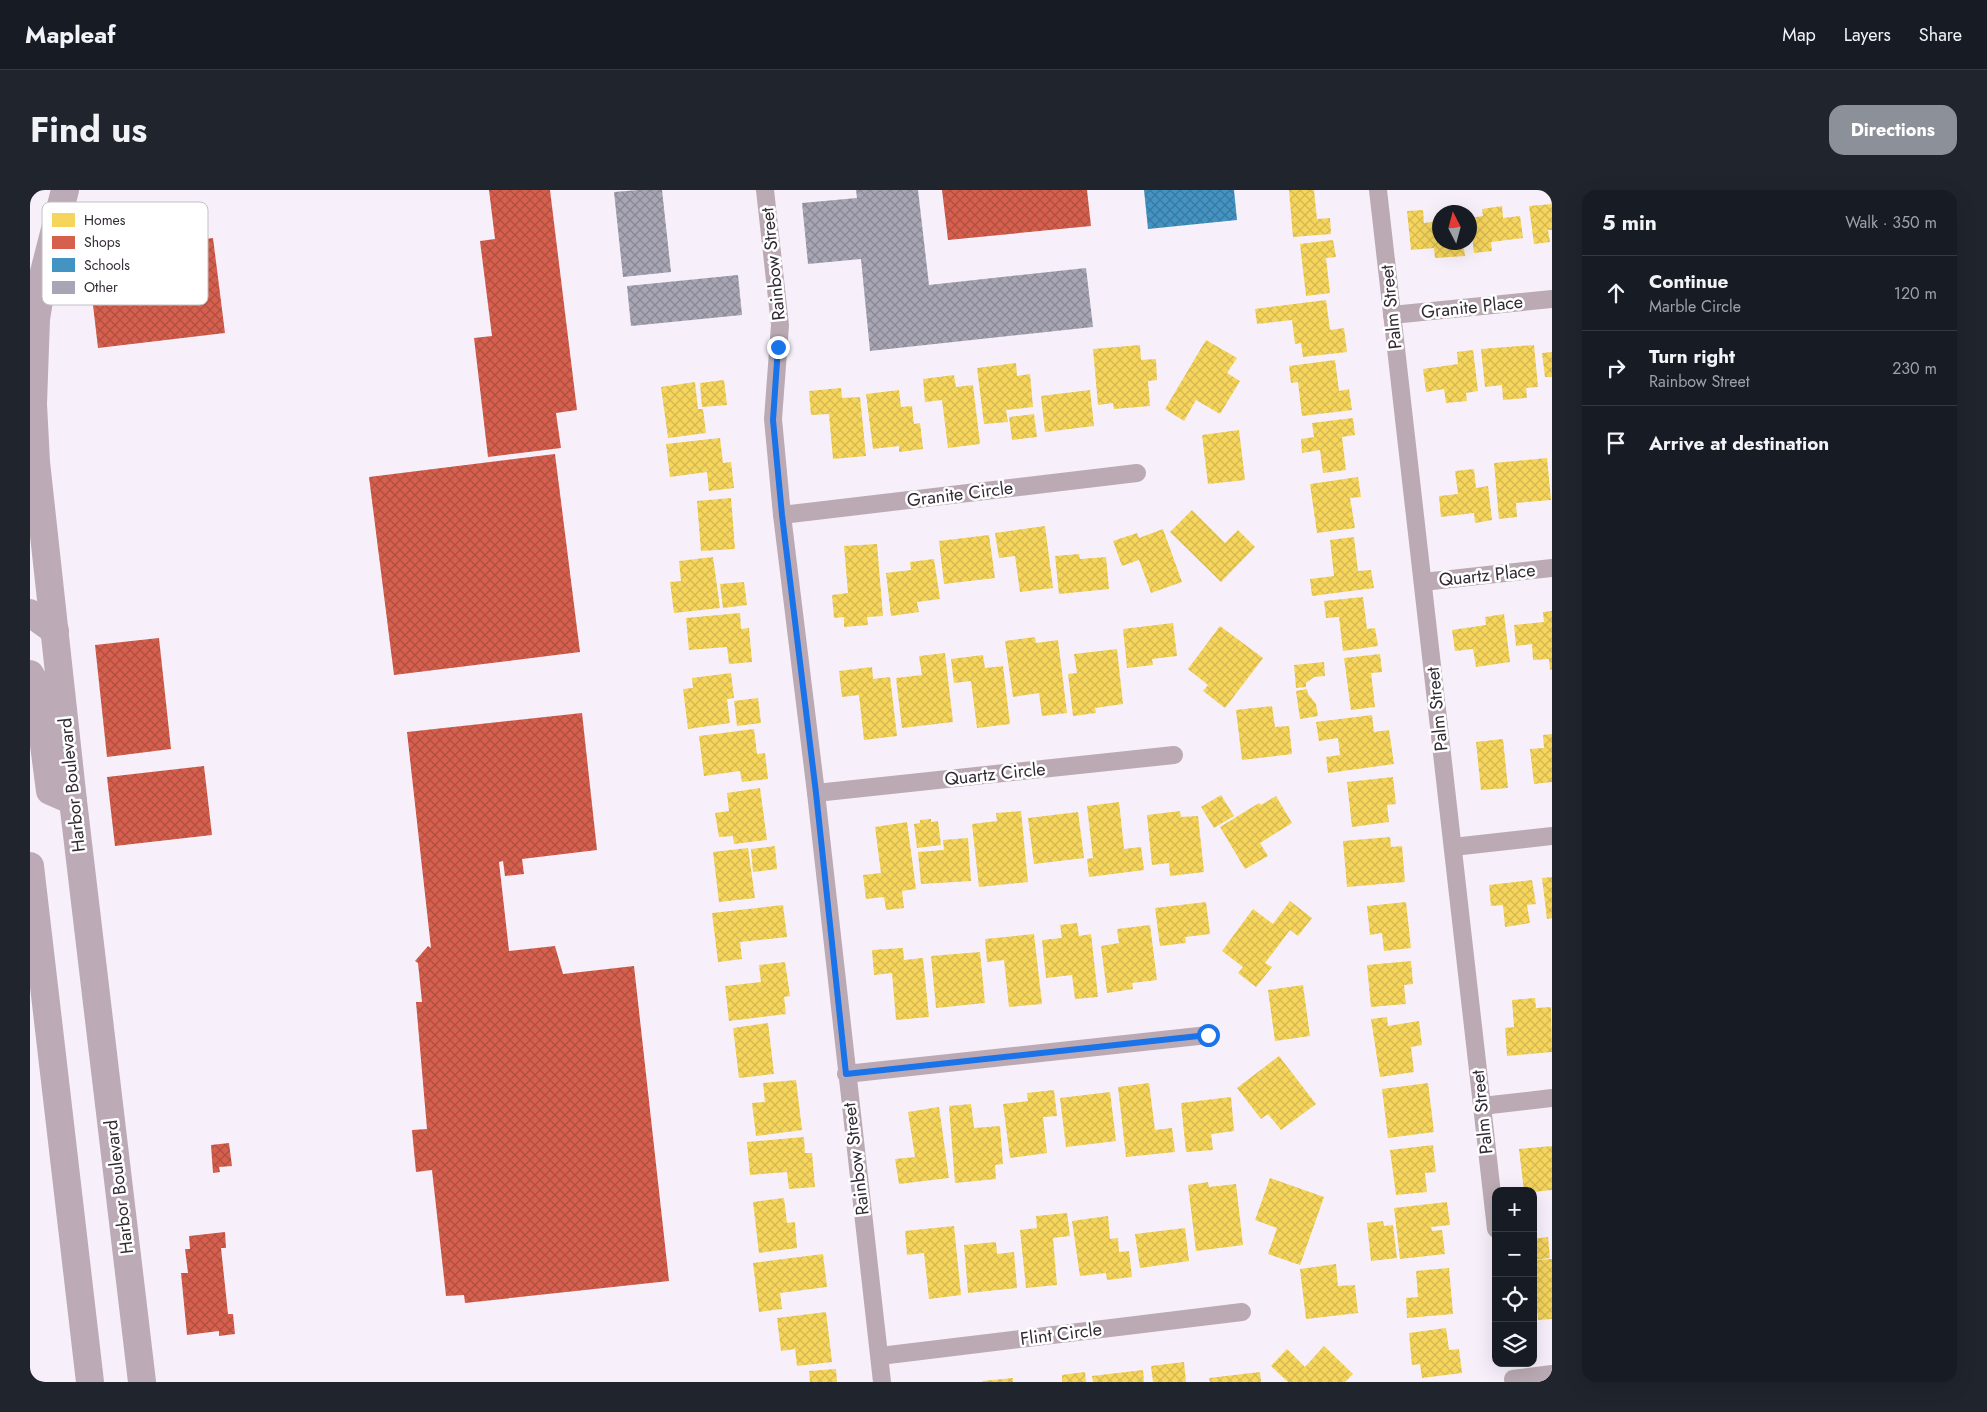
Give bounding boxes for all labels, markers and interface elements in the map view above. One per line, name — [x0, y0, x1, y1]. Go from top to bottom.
text: Mapleaf — [25, 17, 116, 52]
text: Map — [1782, 22, 1816, 48]
text: Layers — [1844, 22, 1891, 48]
text: Share — [1919, 22, 1962, 48]
text: Find us — [30, 105, 147, 155]
button: Directions — [1829, 105, 1957, 155]
legend — [42, 202, 208, 305]
north arrow — [1432, 205, 1477, 250]
street label: Rainbow Street — [754, 206, 792, 322]
text: 5 min — [1602, 208, 1657, 238]
text: Homes — [84, 210, 126, 230]
text: Walk · 350 m — [1845, 211, 1937, 234]
text: Shops — [84, 232, 121, 252]
text: Schools — [84, 255, 130, 275]
street label: Palm Street — [1374, 263, 1408, 350]
text: Continue — [1649, 268, 1728, 295]
text: Other — [84, 277, 118, 297]
icon: ahead — [1602, 279, 1630, 307]
text: 120 m — [1894, 282, 1937, 305]
street label: Granite Place — [1420, 289, 1524, 325]
text: Marble Circle — [1649, 295, 1741, 318]
route end — [767, 336, 790, 359]
text: Turn right — [1649, 343, 1735, 370]
icon: right — [1602, 354, 1630, 382]
text: 230 m — [1892, 357, 1937, 380]
text: Rainbow Street — [1649, 370, 1750, 393]
icon: arrive — [1602, 429, 1630, 457]
text: Arrive at destination — [1649, 430, 1829, 457]
street label: Granite Circle — [905, 475, 1015, 513]
street label: Quartz Place — [1437, 557, 1537, 593]
street label: Palm Street — [1420, 665, 1454, 752]
street label: Harbor Boulevard — [52, 717, 92, 853]
street label: Quartz Circle — [943, 756, 1047, 792]
route start — [1197, 1024, 1220, 1047]
street label: Palm Street — [1465, 1068, 1499, 1155]
street label: Rainbow Street — [836, 1101, 876, 1217]
street label: Harbor Boulevard — [98, 1118, 140, 1256]
map controls — [1492, 1187, 1537, 1367]
button: + — [1492, 1187, 1537, 1232]
button: − — [1492, 1232, 1537, 1277]
button: locate — [1492, 1277, 1537, 1322]
street label: Flint Circle — [1019, 1316, 1103, 1352]
button: layers — [1492, 1322, 1537, 1367]

